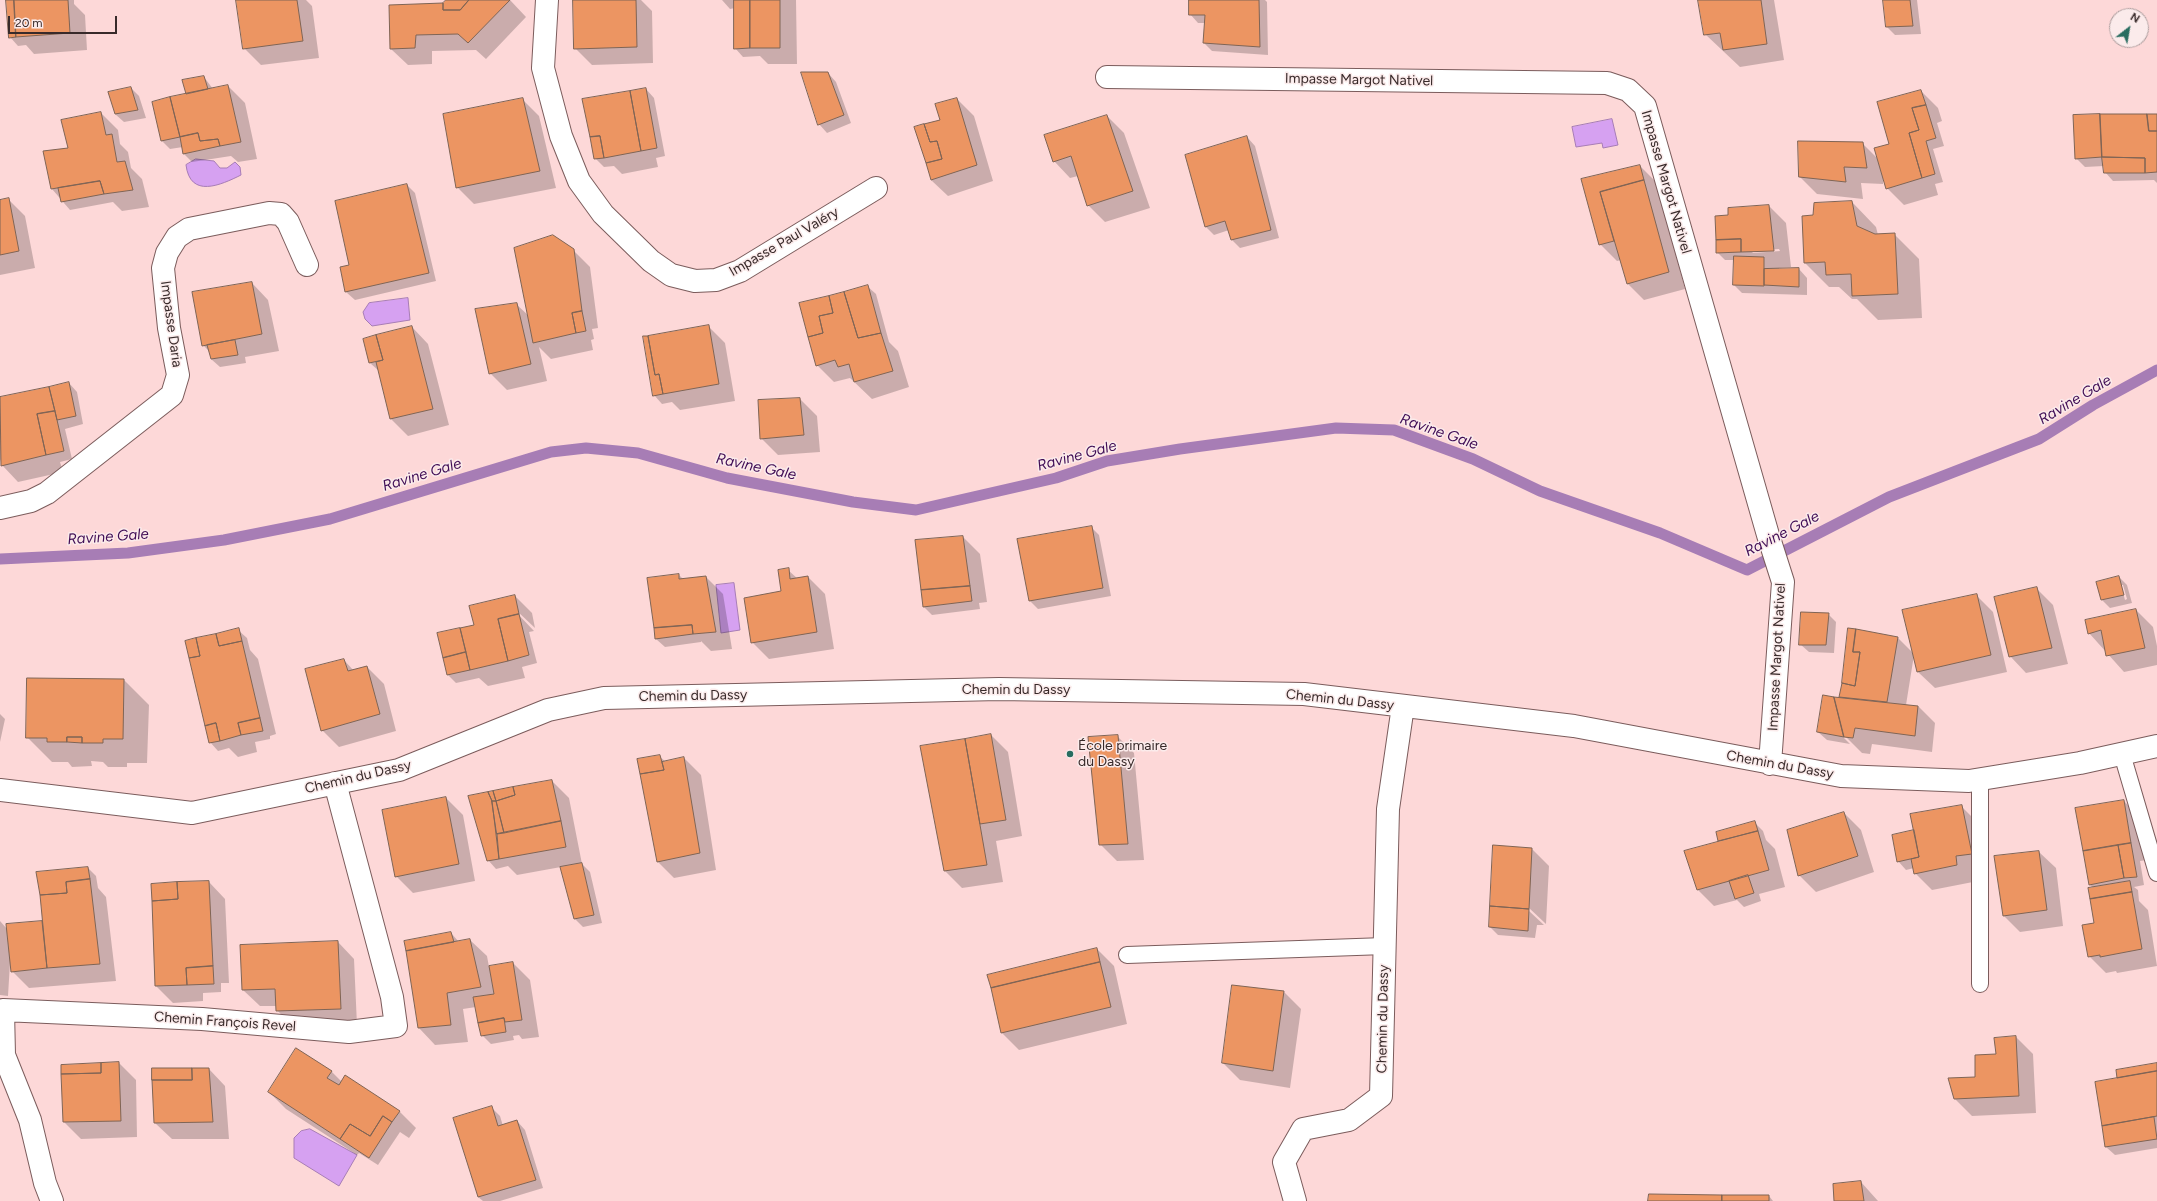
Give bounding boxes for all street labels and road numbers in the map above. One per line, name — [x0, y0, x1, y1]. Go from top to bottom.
street label: Impasse Margot Nativel — [1285, 70, 1433, 90]
street label: Impasse Margot Nativel — [1637, 108, 1695, 256]
street label: Impasse Paul Valéry — [726, 204, 842, 280]
street label: Impasse Daria — [157, 280, 185, 368]
street label: Impasse Margot Nativel — [1765, 582, 1789, 732]
street label: Chemin du Dassy — [962, 682, 1070, 698]
street label: Chemin du Dassy — [1285, 686, 1395, 714]
street label: Chemin du Dassy — [639, 687, 747, 705]
street label: Chemin du Dassy — [1725, 747, 1835, 783]
street label: Chemin du Dassy — [303, 757, 413, 797]
street label: Chemin du Dassy — [1374, 965, 1392, 1073]
street label: Chemin François Revel — [154, 1009, 296, 1035]

